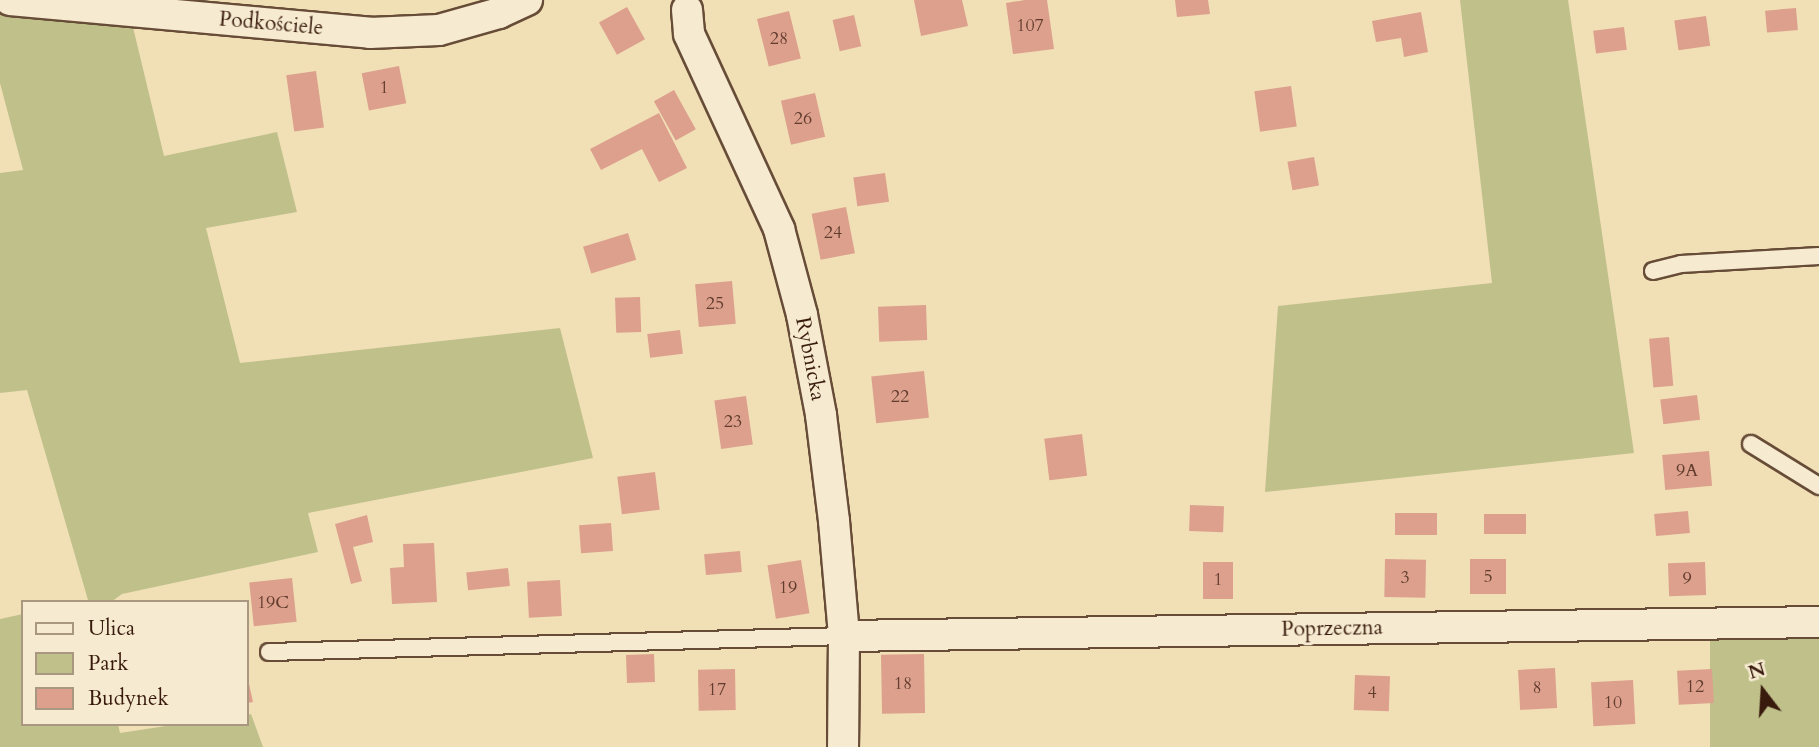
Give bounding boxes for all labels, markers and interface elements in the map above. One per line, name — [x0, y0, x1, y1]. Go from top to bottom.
street label: Podkościele — [218, 7, 324, 41]
house number: 107 — [1016, 15, 1044, 37]
house number: 28 — [770, 28, 788, 50]
house number: 1 — [379, 77, 389, 99]
house number: 26 — [794, 108, 812, 130]
house number: 24 — [824, 222, 842, 244]
house number: 25 — [706, 293, 724, 315]
street label: Rybnicka — [790, 315, 830, 403]
house number: 22 — [891, 386, 909, 408]
house number: 23 — [724, 411, 742, 433]
house number: 9A — [1676, 460, 1698, 482]
house number: 5 — [1483, 566, 1493, 588]
house number: 3 — [1400, 567, 1410, 589]
house number: 9 — [1682, 568, 1692, 590]
house number: 1 — [1213, 569, 1223, 591]
house number: 19 — [779, 577, 797, 599]
house number: 19C — [257, 592, 289, 614]
legend — [21, 600, 248, 726]
text: Ulica — [88, 614, 135, 643]
street label: Poprzeczna — [1281, 616, 1383, 642]
text: Park — [88, 649, 128, 678]
north arrow — [1728, 656, 1798, 726]
text: N — [1745, 656, 1769, 686]
house number: 18 — [894, 673, 912, 695]
house number: 12 — [1686, 676, 1704, 698]
house number: 8 — [1532, 677, 1542, 699]
house number: 17 — [708, 679, 726, 701]
house number: 4 — [1367, 682, 1377, 704]
text: Budynek — [88, 684, 169, 713]
house number: 10 — [1604, 692, 1622, 714]

